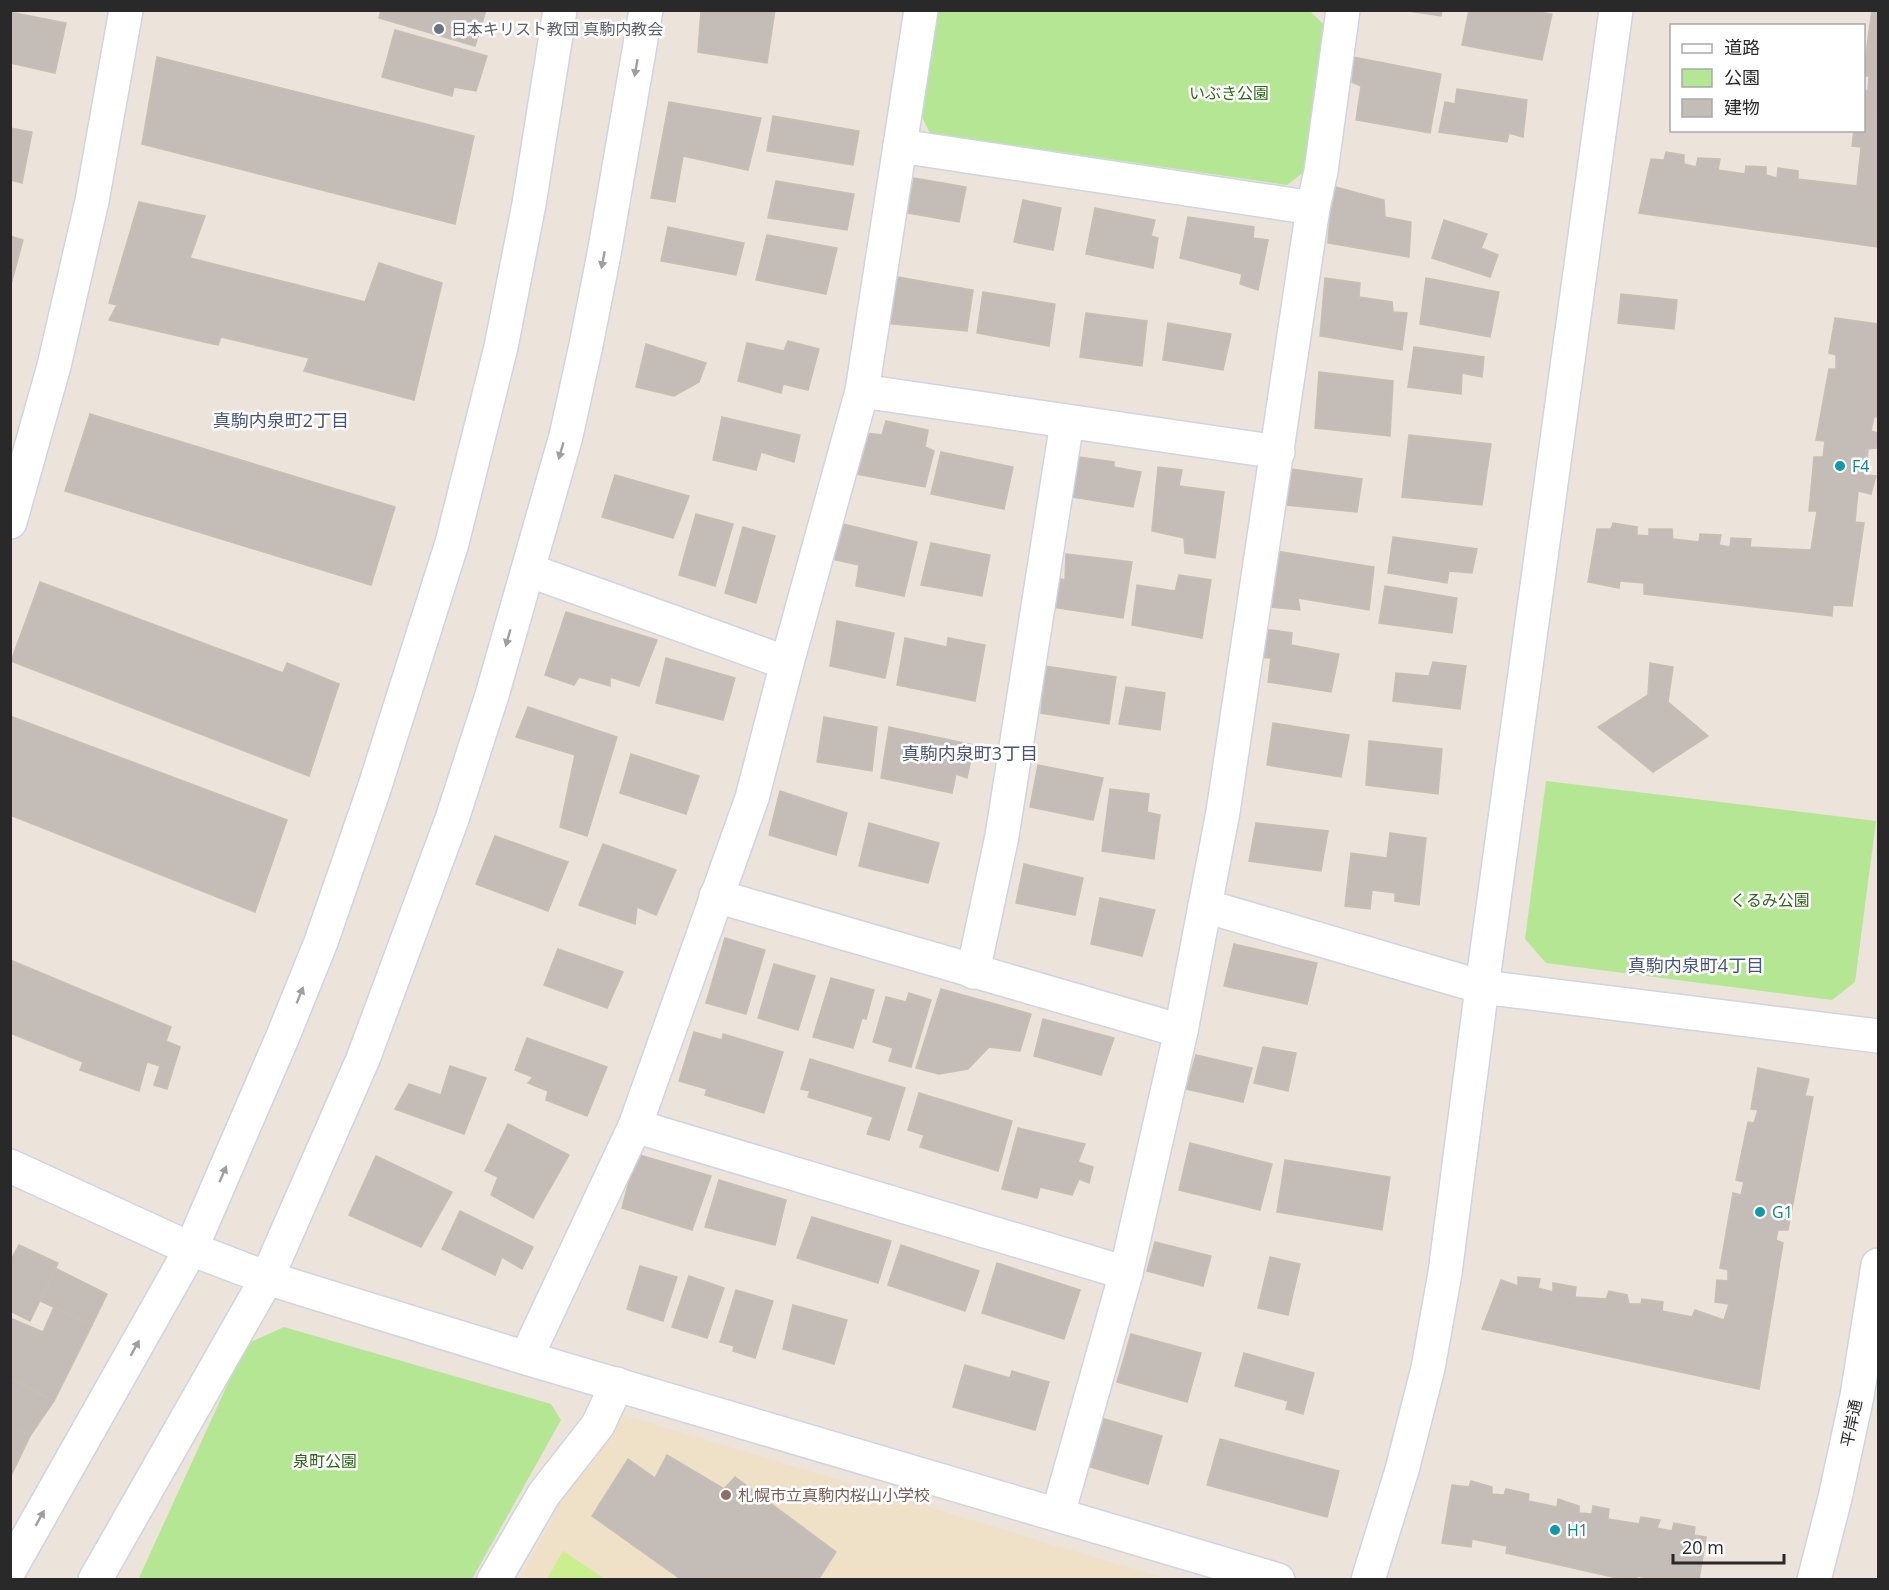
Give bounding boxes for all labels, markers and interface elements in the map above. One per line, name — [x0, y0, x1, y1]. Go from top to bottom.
place label: 日本キリスト教団 真駒内教会 — [451, 18, 663, 40]
marker: 日本キリスト教団 真駒内教会 — [432, 22, 446, 36]
legend — [1670, 24, 1865, 132]
text: 道路 — [1724, 35, 1760, 59]
one-way arrow — [631, 59, 640, 78]
text: 公園 — [1724, 65, 1760, 89]
park label: いぶき公園 — [1189, 82, 1269, 104]
text: 建物 — [1724, 95, 1760, 119]
one-way arrow — [598, 251, 607, 270]
district label: 真駒内泉町2丁目 — [213, 408, 349, 432]
one-way arrow — [556, 442, 566, 460]
place label: F4 — [1852, 455, 1869, 477]
marker: F4 — [1833, 459, 1847, 473]
one-way arrow — [503, 629, 512, 647]
district label: 真駒内泉町3丁目 — [902, 741, 1038, 765]
park label: くるみ公園 — [1730, 889, 1810, 911]
district label: 真駒内泉町4丁目 — [1628, 953, 1764, 977]
one-way arrow — [296, 986, 305, 1004]
one-way arrow — [219, 1166, 228, 1183]
place label: G1 — [1772, 1201, 1793, 1223]
marker: G1 — [1753, 1205, 1767, 1219]
one-way arrow — [130, 1339, 140, 1356]
street label: 平岸通 — [1835, 1397, 1867, 1449]
park label: 泉町公園 — [293, 1450, 357, 1472]
place label: 札幌市立真駒内桜山小学校 — [738, 1484, 930, 1506]
marker: 札幌市立真駒内桜山小学校 — [719, 1488, 733, 1502]
one-way arrow — [34, 1510, 45, 1526]
place label: H1 — [1567, 1519, 1588, 1541]
marker: H1 — [1548, 1523, 1562, 1537]
scale bar — [1673, 1527, 1784, 1565]
text: 20 m — [1682, 1535, 1724, 1559]

